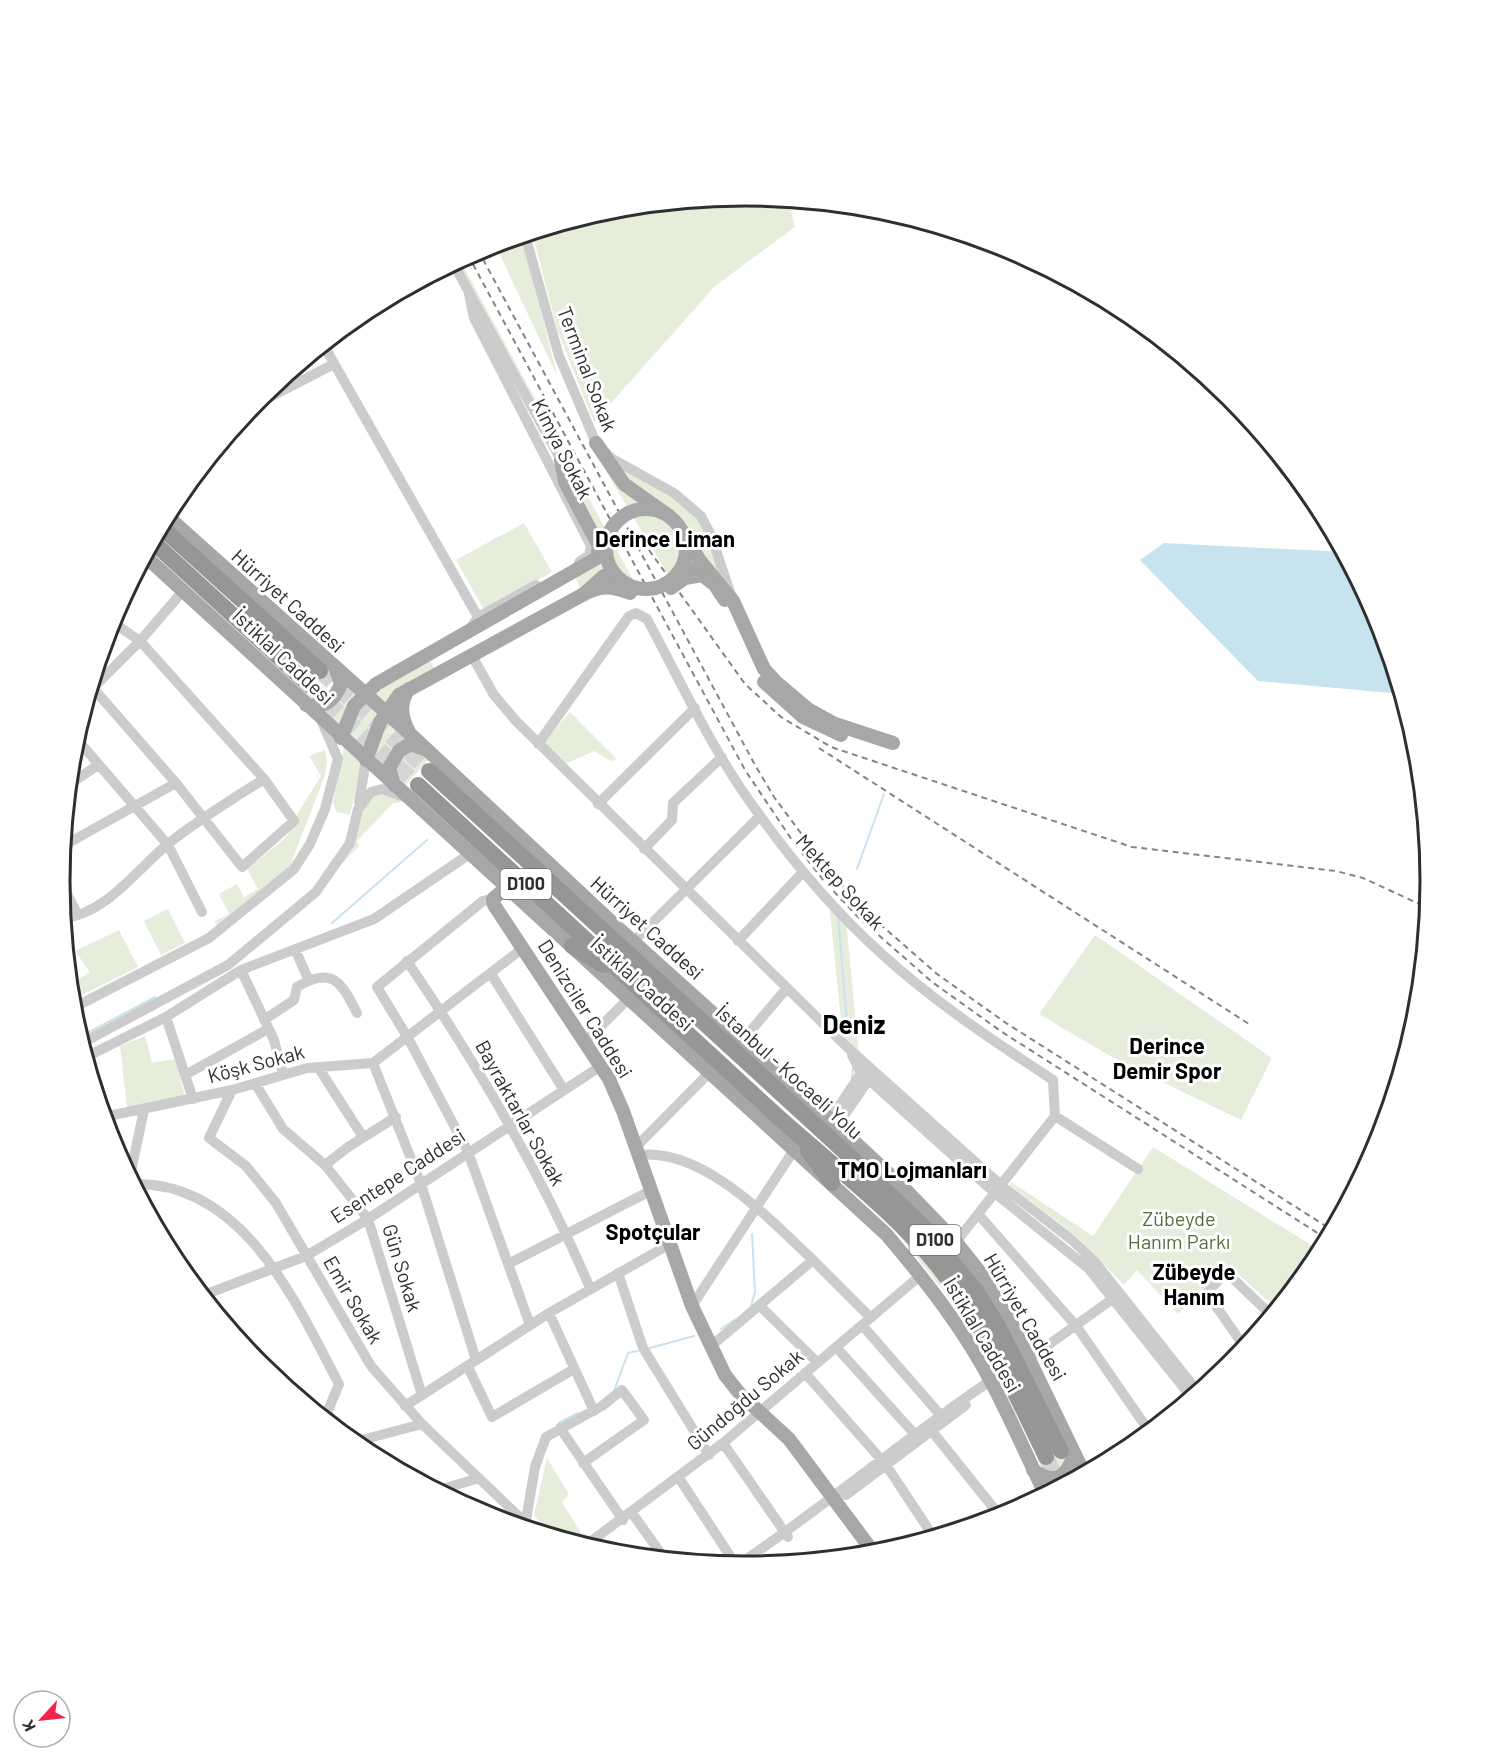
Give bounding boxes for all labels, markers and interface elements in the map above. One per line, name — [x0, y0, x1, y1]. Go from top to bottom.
street label: Terminal Sokak — [553, 303, 623, 434]
street label: Kimya Sokak — [527, 394, 598, 503]
district label: Derince Liman — [595, 525, 735, 551]
street label: Hürriyet Caddesi — [227, 543, 350, 657]
street label: İstiklal Caddesi — [228, 603, 339, 709]
street label: Mektep Sokak — [792, 829, 890, 934]
road number: D100 — [500, 869, 552, 899]
street label: Hürriyet Caddesi — [586, 870, 709, 984]
street label: İstiklal Caddesi — [586, 931, 699, 1036]
street label: Denizciler Caddesi — [534, 935, 638, 1082]
street label: İstanbul - Kocaeli Yolu — [711, 999, 868, 1144]
district label: Deniz — [822, 1008, 886, 1039]
district label: Derince Demir Spor — [1113, 1032, 1222, 1083]
street label: Bayraktarlar Sokak — [471, 1036, 571, 1190]
street label: Köşk Sokak — [205, 1039, 307, 1087]
street label: Esentepe Caddesi — [326, 1123, 469, 1228]
district label: TMO Lojmanları — [837, 1156, 987, 1182]
park label: Zübeyde Hanım Parkı — [1128, 1206, 1230, 1253]
district label: Spotçular — [606, 1218, 701, 1244]
street label: Gün Sokak — [378, 1221, 428, 1314]
road number: D100 — [910, 1225, 960, 1255]
street label: Hürriyet Caddesi — [980, 1248, 1072, 1385]
street label: Emir Sokak — [319, 1251, 389, 1348]
district label: Zübeyde Hanım — [1153, 1258, 1235, 1309]
street label: İstiklal Caddesi — [939, 1273, 1027, 1396]
street label: Gündoğdu Sokak — [681, 1344, 807, 1455]
north arrow — [12, 1689, 72, 1749]
text: K — [17, 1717, 39, 1735]

